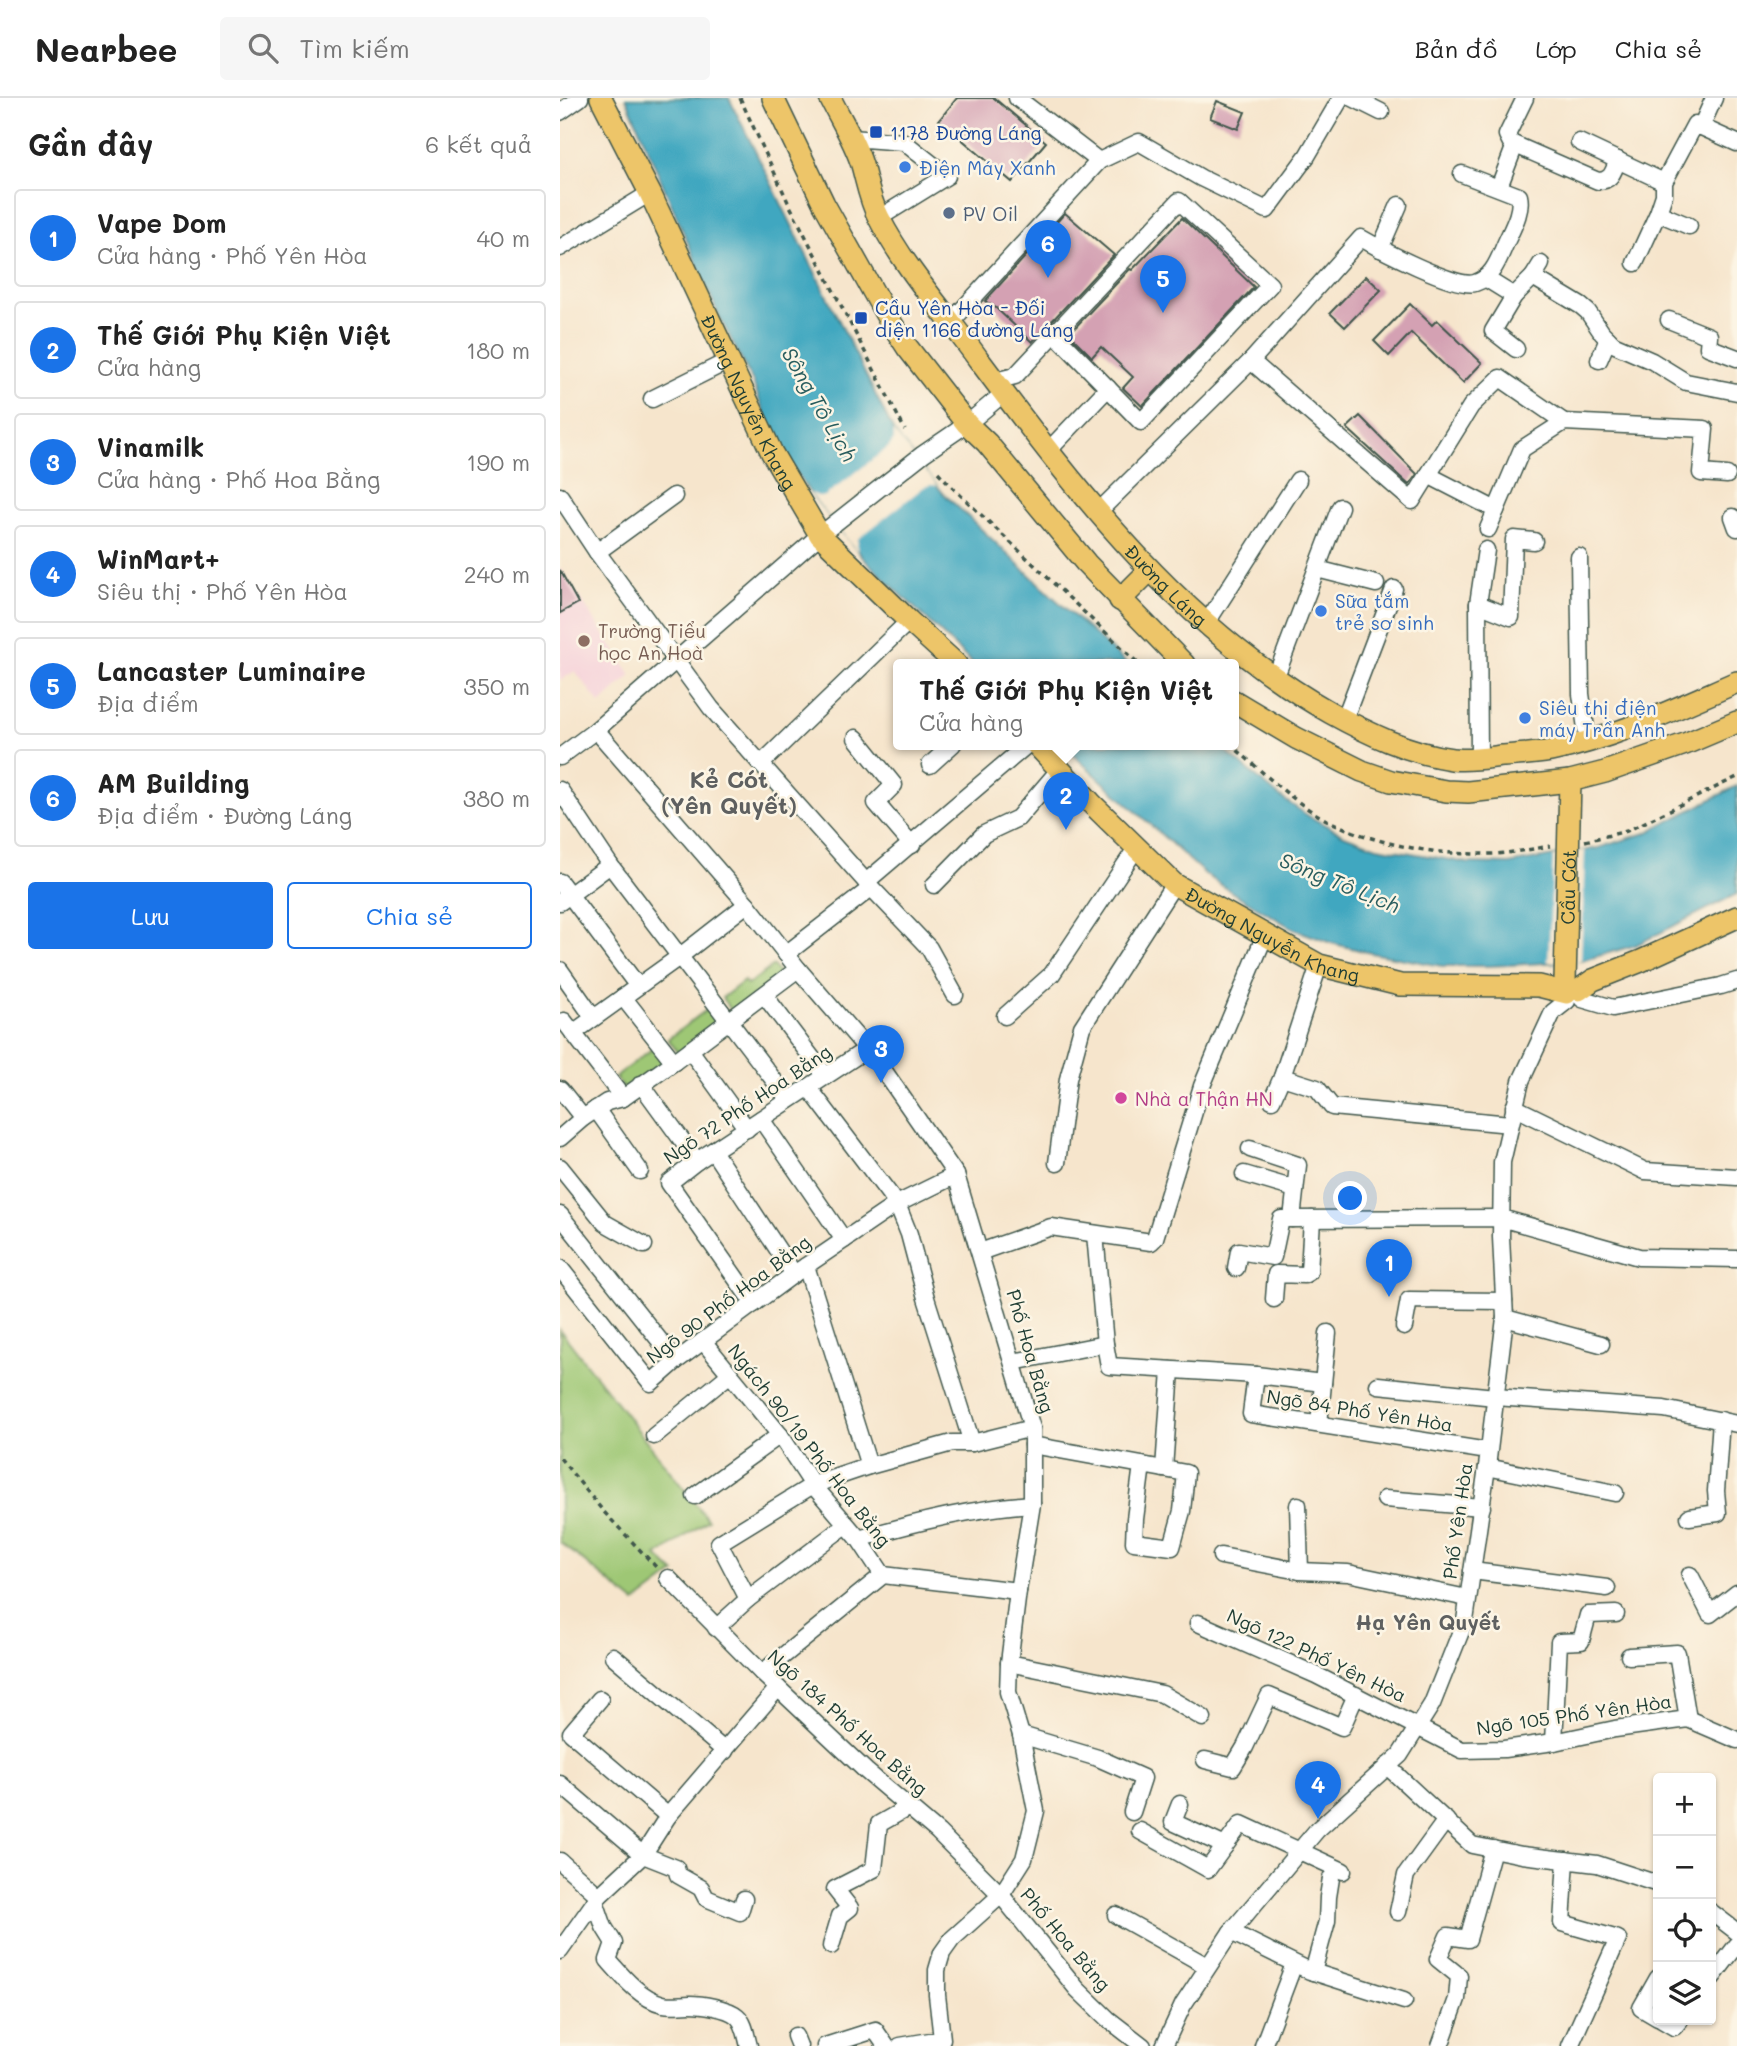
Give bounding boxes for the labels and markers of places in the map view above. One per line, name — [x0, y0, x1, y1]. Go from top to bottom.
place label: 1178 Đường Láng — [890, 120, 1042, 145]
marker: 1178 Đường Láng — [868, 124, 884, 140]
place label: Điện Máy Xanh — [919, 155, 1056, 180]
marker: Điện Máy Xanh — [897, 159, 913, 175]
place label: PV Oil — [963, 201, 1018, 226]
marker: PV Oil — [941, 205, 957, 221]
pin: 6 — [1025, 220, 1071, 278]
pin: 5 — [1140, 255, 1186, 313]
place label: Cầu Yên Hòa - Đối diện 1166 đường Láng — [875, 295, 1074, 342]
marker: Cầu Yên Hòa - Đối diện 1166 đường Láng — [853, 310, 869, 326]
place label: Sữa tắm trẻ sơ sinh — [1335, 588, 1434, 635]
marker: Sữa tắm trẻ sơ sinh — [1313, 603, 1329, 619]
place label: Trường Tiểu học An Hoà — [598, 618, 706, 665]
marker: Trường Tiểu học An Hoà — [576, 633, 592, 649]
place label: Siêu thị điện máy Trần Anh — [1539, 695, 1665, 742]
marker: Siêu thị điện máy Trần Anh — [1517, 710, 1533, 726]
pin: 2 — [1043, 772, 1089, 830]
pin: 3 — [858, 1025, 904, 1083]
place label: Nhà a Thận HN — [1135, 1086, 1273, 1111]
marker: Nhà a Thận HN — [1113, 1090, 1129, 1106]
pin: 1 — [1366, 1239, 1412, 1297]
pin: 4 — [1295, 1761, 1341, 1819]

